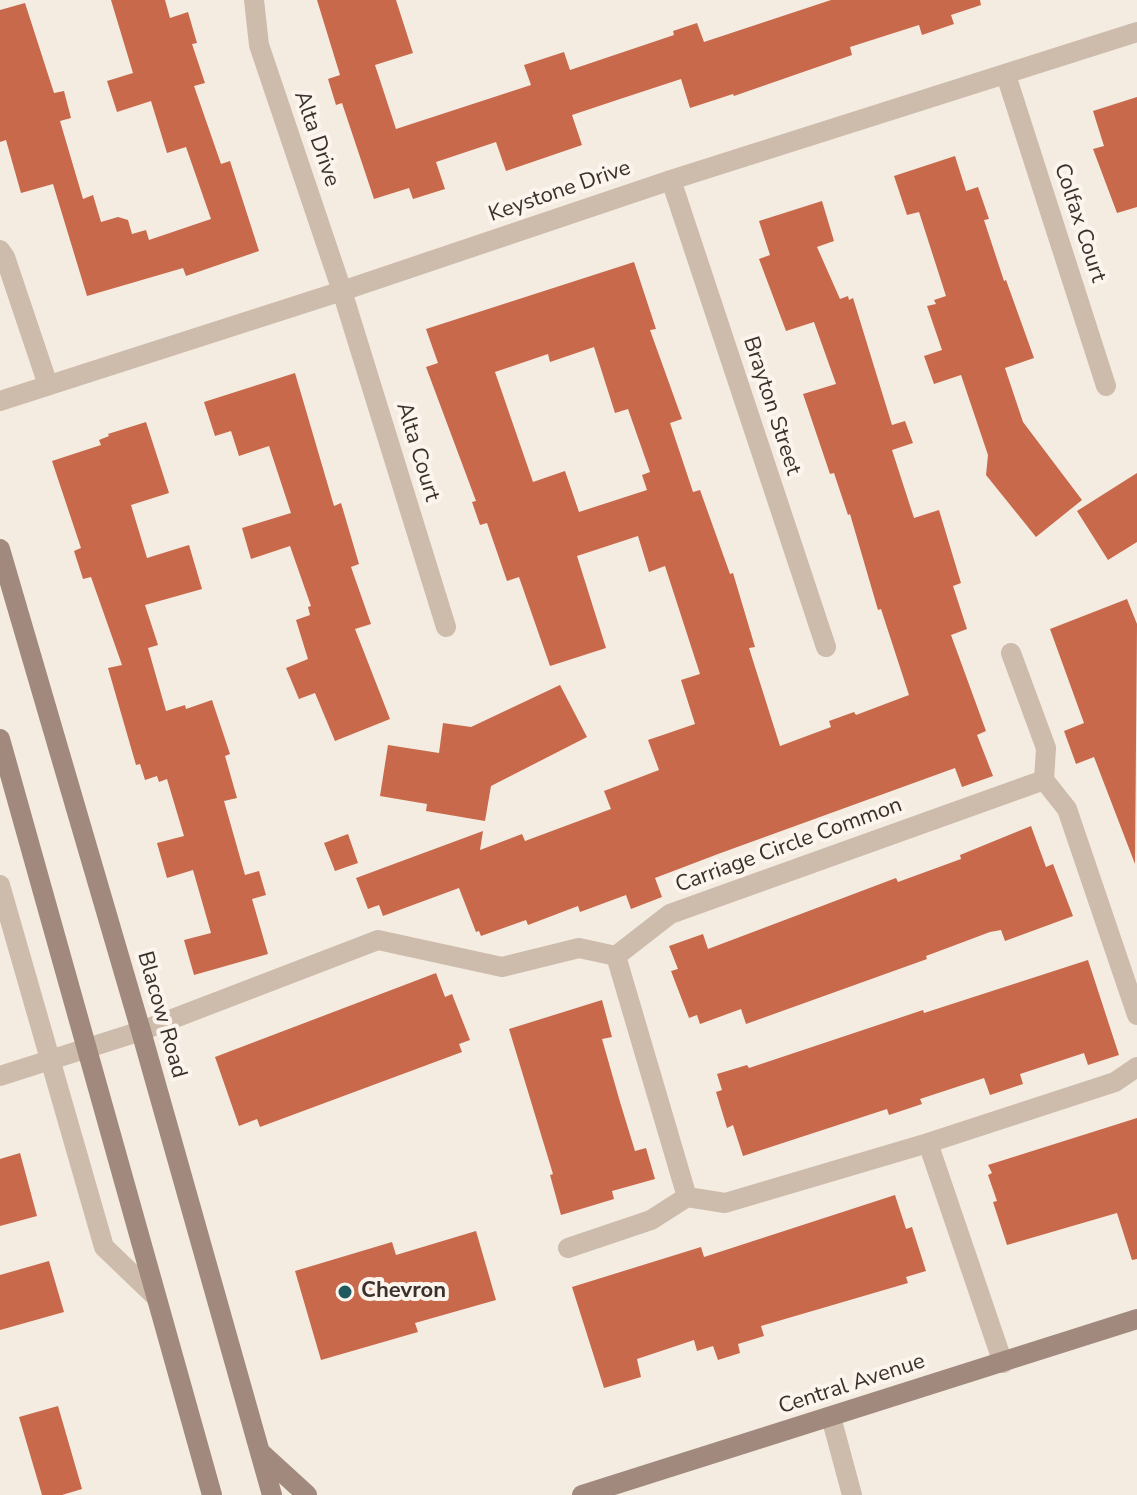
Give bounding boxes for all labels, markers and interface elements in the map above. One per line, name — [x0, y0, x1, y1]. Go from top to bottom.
street label: Alta Drive — [287, 88, 345, 190]
street label: Keystone Drive — [486, 155, 634, 229]
street label: Colfax Court — [1047, 160, 1111, 286]
street label: Brayton Street — [736, 334, 806, 478]
street label: Alta Court — [389, 399, 445, 505]
street label: Carriage Circle Common — [672, 793, 906, 899]
street label: Blacow Road — [130, 949, 192, 1081]
place label: Chevron — [361, 1279, 446, 1305]
marker: Chevron — [336, 1283, 354, 1301]
street label: Central Avenue — [775, 1349, 929, 1421]

